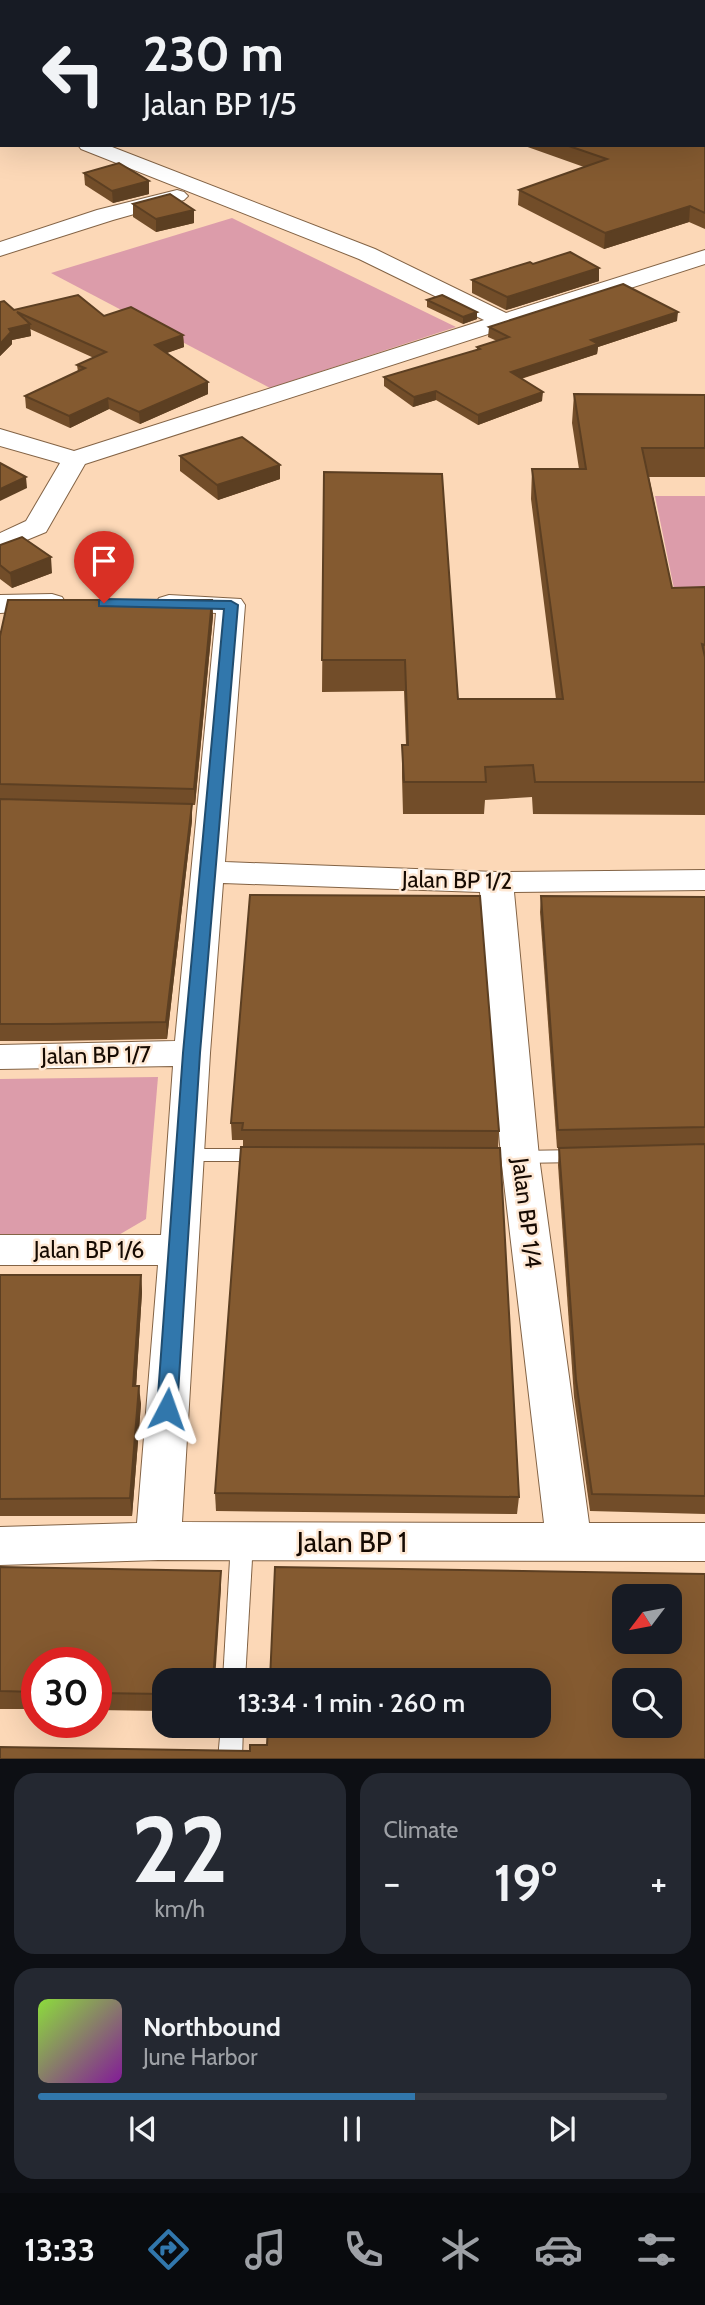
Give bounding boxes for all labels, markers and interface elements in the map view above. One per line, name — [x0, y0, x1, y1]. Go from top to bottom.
text: 230 m — [143, 24, 284, 83]
icon: left — [28, 28, 119, 119]
text: Jalan BP 1/5 — [143, 84, 297, 123]
pin — [74, 531, 134, 603]
icon: arrive — [85, 542, 123, 580]
street label: Jalan BP 1/2 — [401, 865, 512, 895]
street label: Jalan BP 1/7 — [40, 1040, 152, 1070]
street label: Jalan BP 1/4 — [506, 1155, 548, 1270]
street label: Jalan BP 1/6 — [33, 1236, 144, 1264]
position arrow — [130, 1372, 204, 1446]
street label: Jalan BP 1 — [296, 1525, 407, 1559]
north arrow — [612, 1584, 682, 1654]
map controls — [612, 1584, 682, 1738]
speed limit sign: 30 — [21, 1647, 112, 1738]
button: search — [612, 1668, 682, 1738]
text: 13:34 · 1 min · 260 m — [238, 1687, 465, 1719]
text: 22 — [132, 1794, 228, 1905]
text: Climate — [384, 1816, 458, 1844]
text: 19° — [494, 1851, 557, 1914]
text: − — [384, 1859, 400, 1906]
text: + — [650, 1859, 667, 1906]
text: km/h — [155, 1895, 205, 1923]
text: Northbound — [143, 2011, 281, 2043]
text: June Harbor — [143, 2043, 257, 2071]
icon: previous — [124, 2110, 162, 2148]
icon: pause — [333, 2110, 371, 2148]
icon: next — [543, 2110, 581, 2148]
icon: directions — [144, 2225, 193, 2274]
icon: music — [241, 2225, 290, 2274]
icon: phone — [339, 2225, 388, 2274]
icon: climate — [436, 2225, 485, 2274]
icon: car — [534, 2225, 583, 2274]
icon: filters — [632, 2225, 681, 2274]
text: 13:33 — [24, 2230, 95, 2269]

